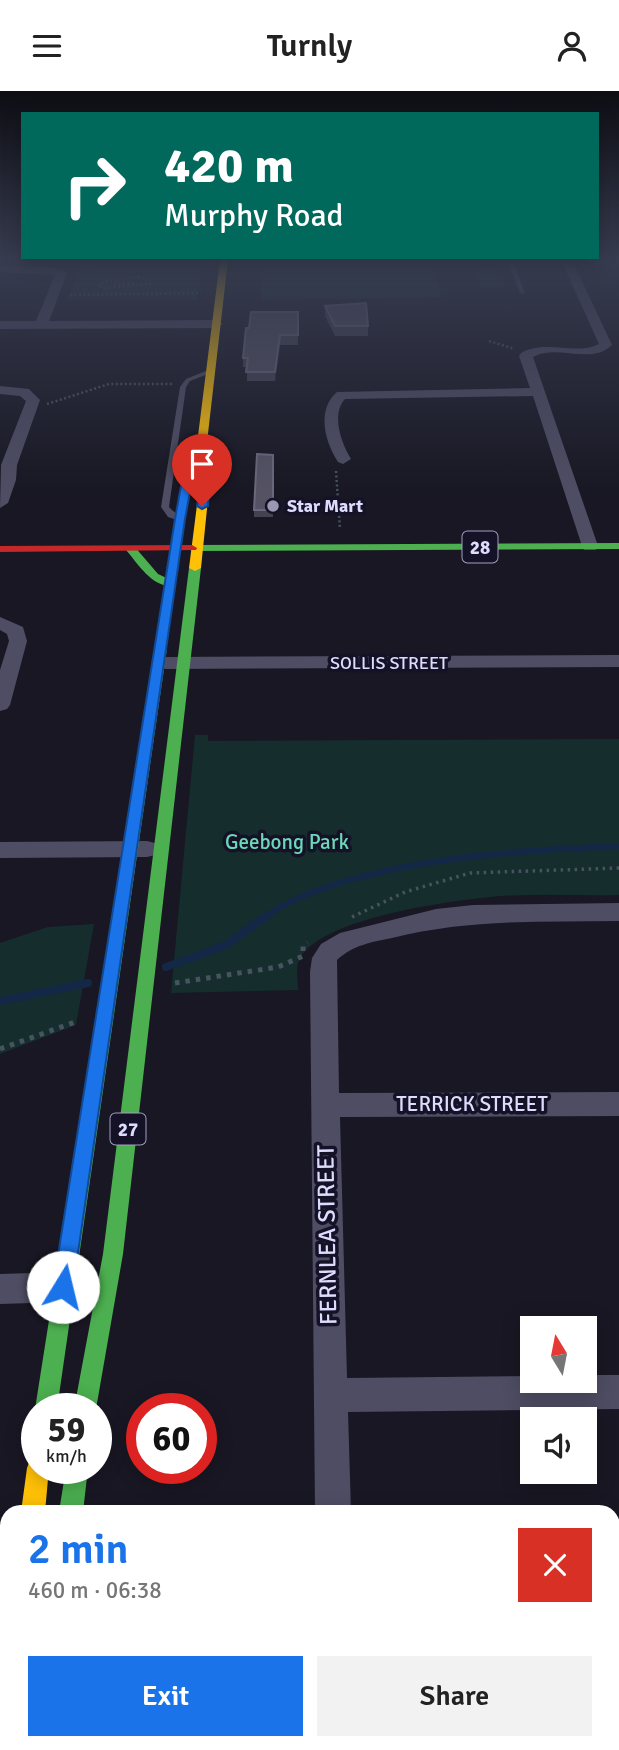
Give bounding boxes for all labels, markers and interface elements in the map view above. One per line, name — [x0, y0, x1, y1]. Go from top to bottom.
text: Turnly — [267, 26, 352, 65]
icon: menu — [28, 27, 66, 65]
icon: person — [553, 27, 591, 65]
text: 420 m — [164, 136, 294, 196]
icon: right — [49, 140, 140, 231]
text: Murphy Road — [164, 196, 343, 235]
pin — [172, 434, 232, 506]
icon: arrive — [183, 445, 221, 483]
place label: Star Mart — [287, 495, 363, 517]
marker: Star Mart — [265, 498, 281, 514]
road number: 28 — [462, 531, 498, 562]
street label: SOLLIS STREET — [330, 652, 448, 674]
park label: Geebong Park — [225, 829, 349, 855]
street label: TERRICK STREET — [396, 1091, 548, 1117]
road number: 27 — [110, 1113, 146, 1145]
street label: FERNLEA STREET — [310, 1144, 344, 1326]
position arrow — [26, 1250, 100, 1324]
north arrow — [520, 1316, 597, 1393]
map controls — [520, 1316, 597, 1484]
speed limit sign: 60 — [126, 1393, 217, 1484]
button: sound — [520, 1407, 597, 1484]
text: 59 — [48, 1408, 85, 1451]
text: km/h — [46, 1445, 87, 1467]
text: 2 min — [28, 1524, 129, 1575]
button: close — [518, 1528, 592, 1602]
text: 460 m · 06:38 — [28, 1576, 162, 1605]
button: Exit — [28, 1656, 303, 1736]
button: Share — [317, 1656, 592, 1736]

